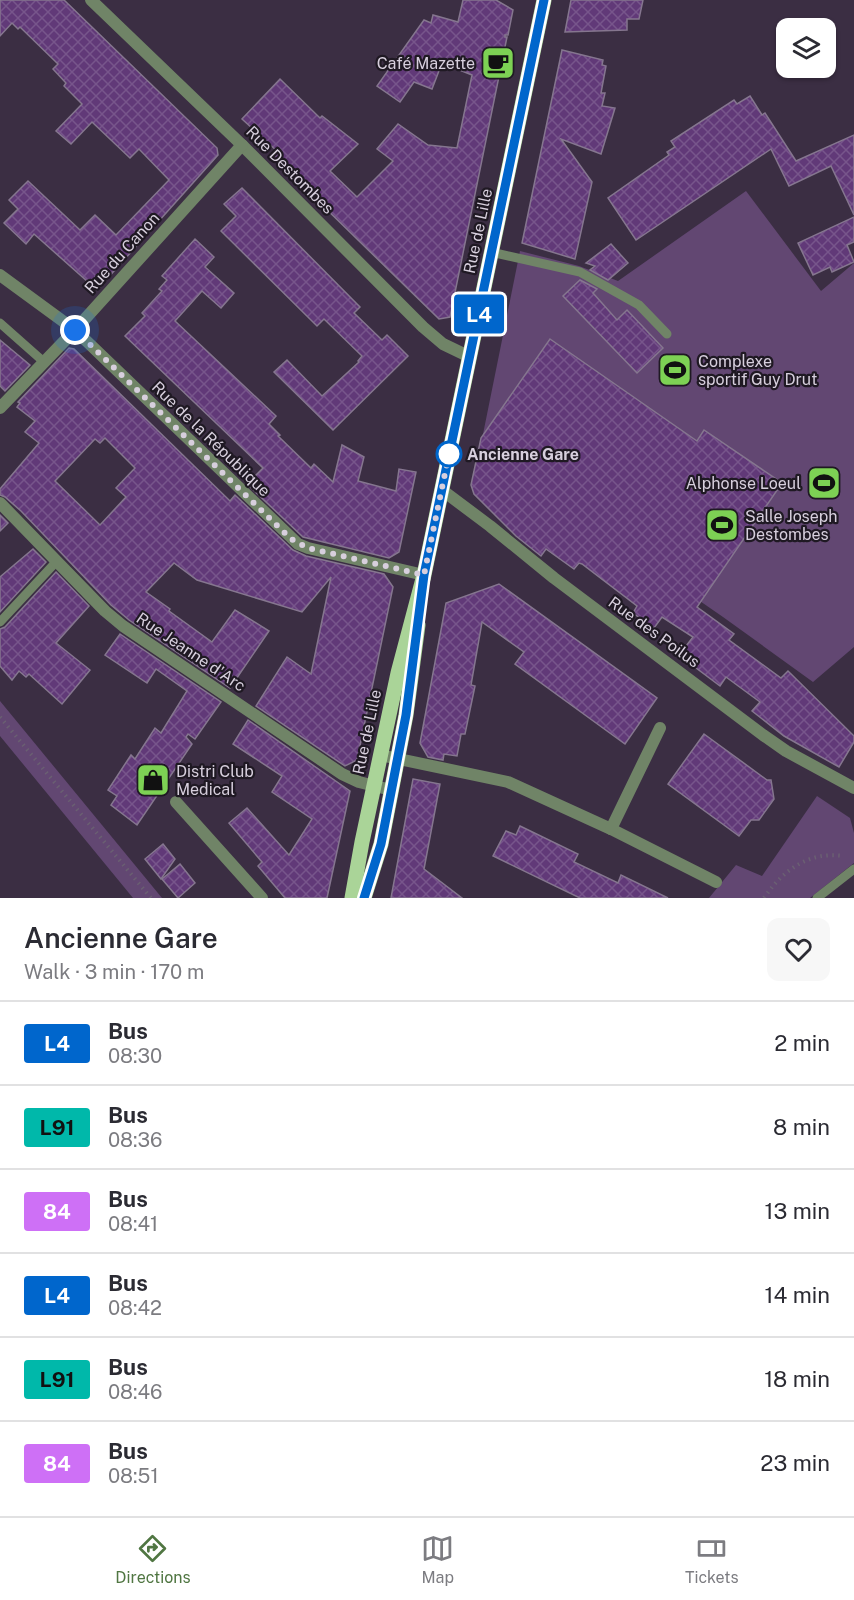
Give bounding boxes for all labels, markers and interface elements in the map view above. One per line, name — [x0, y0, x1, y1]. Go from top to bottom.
map controls — [776, 18, 836, 78]
button: layers — [776, 18, 836, 78]
cafe icon: Café Mazette — [480, 45, 516, 81]
place label: Café Mazette — [377, 54, 475, 73]
street label: Rue Destombes — [242, 122, 338, 218]
street label: Rue de Lille — [460, 187, 496, 275]
street label: Rue du Canon — [81, 209, 163, 297]
line badge: L4 — [452, 294, 506, 334]
text: L4 — [466, 302, 492, 327]
your location — [60, 315, 90, 345]
sports icon: Complexe sportif Guy Drut — [657, 352, 693, 388]
place label: Complexe sportif Guy Drut — [698, 352, 817, 389]
street label: Rue de la République — [148, 378, 274, 500]
marker: Ancienne Gare — [436, 441, 462, 467]
place label: Ancienne Gare — [467, 445, 579, 464]
sports icon: Alphonse Loeul — [806, 465, 842, 501]
place label: Alphonse Loeul — [686, 474, 801, 493]
sports icon: Salle Joseph Destombes — [704, 507, 740, 543]
place label: Salle Joseph Destombes — [745, 507, 838, 544]
street label: Rue des Poilus — [605, 593, 703, 671]
street label: Rue Jeanne d'Arc — [133, 608, 249, 696]
street label: Rue de Lille — [349, 688, 385, 776]
shop icon: Distri Club Medical — [135, 762, 171, 798]
place label: Distri Club Medical — [176, 762, 254, 799]
button: heart — [767, 918, 830, 981]
text: Ancienne Gare — [24, 921, 218, 954]
text: Walk · 3 min · 170 m — [24, 960, 204, 984]
text: Bus — [108, 1018, 148, 1044]
text: 2 min — [774, 1030, 830, 1056]
text: L4 — [44, 1031, 70, 1056]
text: 08:30 — [108, 1044, 162, 1068]
text: Bus — [108, 1102, 148, 1128]
text: 8 min — [773, 1114, 830, 1140]
text: L91 — [40, 1115, 74, 1140]
text: 08:36 — [108, 1128, 163, 1152]
text: Bus — [108, 1186, 148, 1212]
text: 13 min — [765, 1198, 830, 1224]
text: 84 — [43, 1199, 71, 1224]
text: 08:41 — [108, 1212, 158, 1236]
text: Bus — [108, 1270, 148, 1296]
text: 14 min — [765, 1282, 830, 1308]
text: L4 — [44, 1283, 70, 1308]
text: 08:42 — [108, 1296, 162, 1320]
text: Bus — [108, 1354, 148, 1380]
text: 18 min — [764, 1366, 830, 1392]
text: L91 — [40, 1367, 74, 1392]
text: 08:46 — [108, 1380, 162, 1404]
text: Bus — [108, 1438, 148, 1464]
text: 23 min — [760, 1450, 830, 1476]
text: 84 — [43, 1451, 71, 1476]
text: 08:51 — [108, 1464, 159, 1488]
tab: Directions — [115, 1532, 191, 1587]
tab: Map — [421, 1532, 454, 1587]
tab: Tickets — [685, 1532, 739, 1587]

